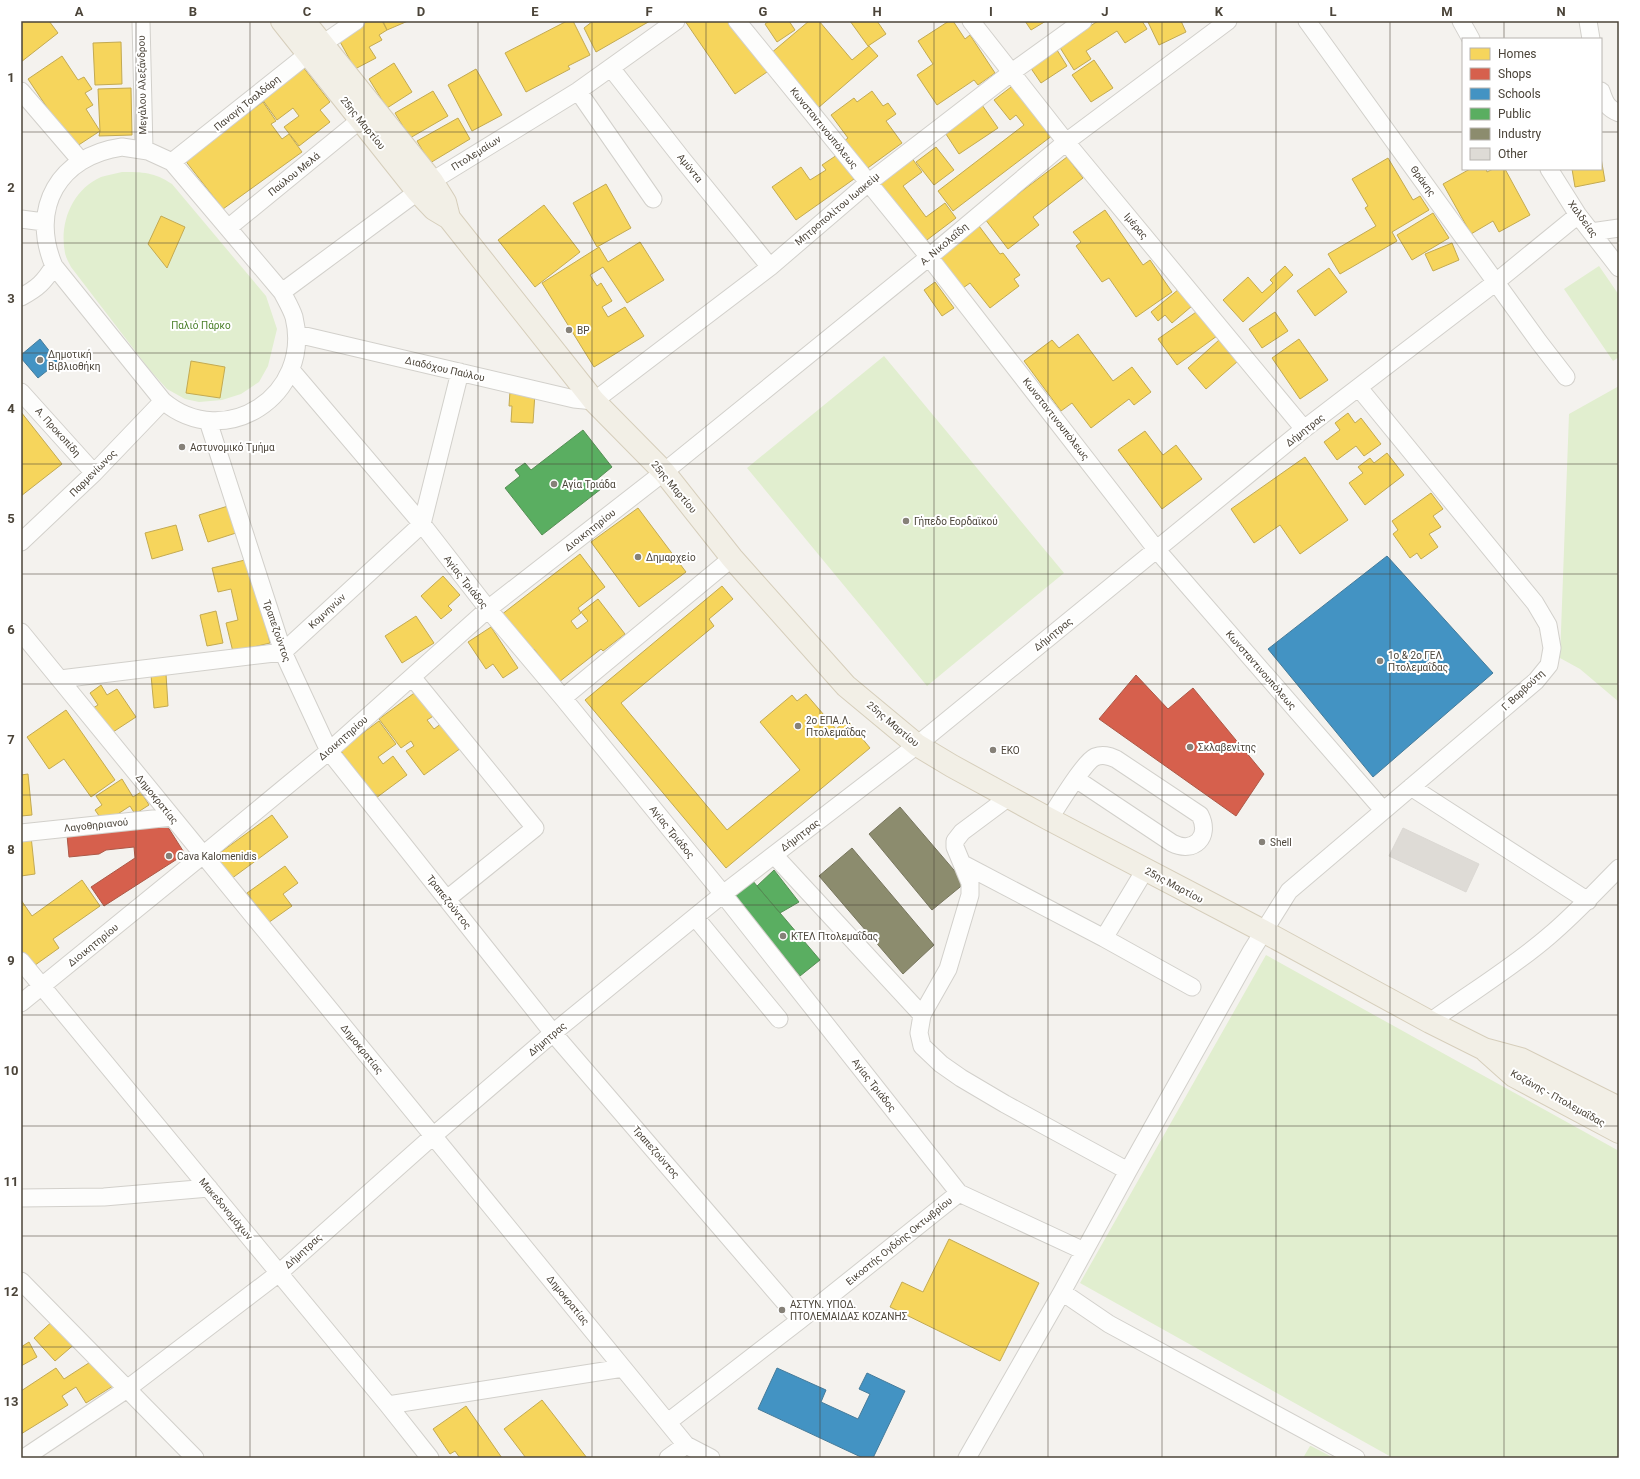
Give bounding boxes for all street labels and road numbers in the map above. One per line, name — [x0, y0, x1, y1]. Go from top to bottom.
street label: Μεγάλου Αλεξάνδρου — [136, 35, 149, 135]
street label: Παναγή Τσαλδάρη — [212, 73, 282, 133]
street label: Κωνσταντινουπόλεως — [787, 85, 860, 171]
street label: 25ης Μαρτίου — [338, 95, 388, 152]
street label: Πτολεμαίων — [449, 133, 503, 173]
street label: Παύλου Μελά — [266, 150, 322, 198]
street label: Αμύντα — [675, 152, 705, 185]
street label: Θράκης — [1408, 164, 1438, 199]
street label: Μητροπολίτου Ιωακείμ — [793, 171, 881, 247]
street label: Χαλδείας — [1565, 198, 1600, 240]
street label: Ιμέρας — [1121, 211, 1150, 242]
street label: Α. Νικολαΐδη — [917, 220, 970, 267]
street label: Διαδόχου Παύλου — [404, 354, 486, 384]
street label: Κωνσταντινουπόλεως — [1020, 376, 1091, 463]
street label: Α. Προκοπίδη — [33, 405, 83, 459]
street label: Δήμητρας — [1283, 412, 1327, 449]
street label: Παρμενίωνος — [67, 447, 119, 499]
street label: 25ης Μαρτίου — [648, 459, 699, 516]
street label: Διοικητηρίου — [562, 507, 618, 553]
street label: Αγίας Τριάδος — [441, 553, 490, 611]
street label: Κομνηνών — [306, 591, 348, 631]
street label: Τραπεζούντος — [260, 598, 293, 664]
street label: Δήμητρας — [1032, 615, 1075, 654]
street label: Κωνσταντινουπόλεως — [1223, 628, 1298, 712]
street label: Γ. Βαρβούτη — [1499, 667, 1547, 713]
street label: 25ης Μαρτίου — [864, 699, 921, 750]
street label: Διοικητηρίου — [316, 714, 370, 762]
street label: Δημοκρατίας — [133, 772, 180, 827]
street label: Αγίας Τριάδος — [647, 803, 697, 861]
street label: Λαγοθηριανού — [63, 816, 129, 834]
street label: Δήμητρας — [778, 817, 822, 854]
street label: 25ης Μαρτίου — [1143, 865, 1205, 906]
street label: Τραπεζούντος — [424, 873, 473, 932]
street label: Διοικητηρίου — [66, 921, 120, 969]
street label: Δήμητρας — [526, 1020, 569, 1059]
street label: Δημοκρατίας — [338, 1022, 385, 1077]
street label: Αγίας Τριάδος — [849, 1056, 898, 1114]
street label: Κοζάνης - Πτολεμαΐδας — [1508, 1067, 1608, 1129]
street label: Τραπεζούντος — [630, 1124, 682, 1181]
street label: Μακεδονομάχων — [197, 1176, 255, 1242]
street label: Εικοστής Ογδόης Οκτωβρίου — [844, 1195, 955, 1288]
street label: Δήμητρας — [282, 1232, 324, 1271]
street label: Δημοκρατίας — [544, 1273, 591, 1328]

